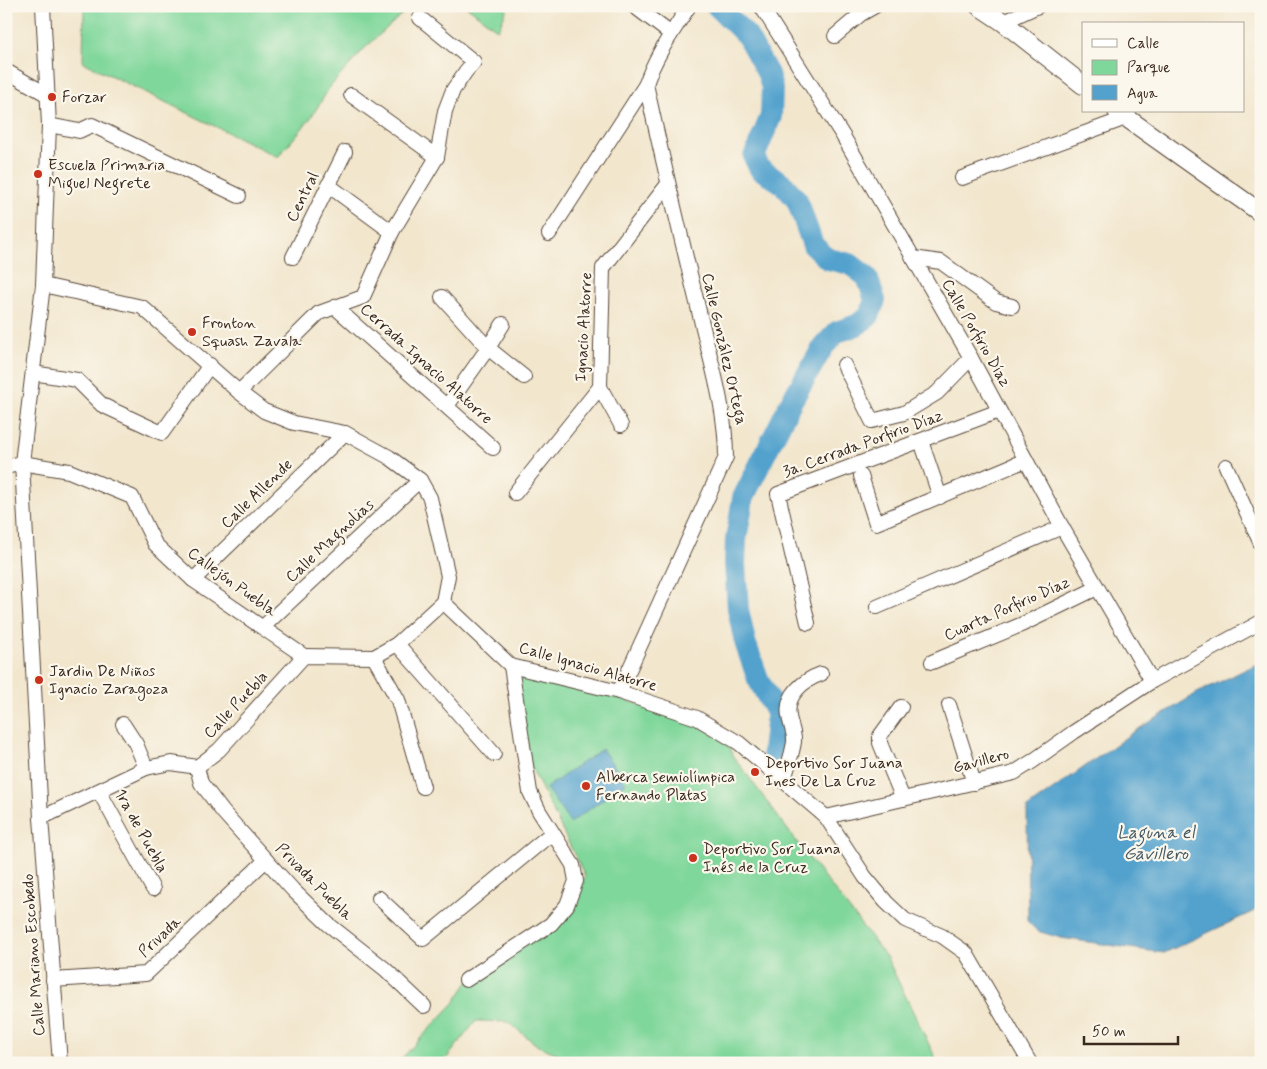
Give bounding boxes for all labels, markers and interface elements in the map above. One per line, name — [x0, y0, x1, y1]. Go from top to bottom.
legend — [1082, 22, 1244, 112]
text: Calle — [1127, 34, 1159, 54]
text: Parque — [1127, 58, 1170, 78]
text: Agua — [1127, 84, 1159, 104]
place label: Forzar — [62, 87, 107, 108]
marker: Forzar — [46, 91, 58, 103]
place label: Escuela Primaria Miguel Negrete — [48, 155, 165, 195]
marker: Escuela Primaria Miguel Negrete — [32, 168, 44, 180]
street label: Central — [282, 168, 324, 226]
street label: Calle González Ortega — [695, 271, 752, 427]
street label: Ignacio Alatorre — [571, 272, 597, 382]
street label: Calle Porfirio Díaz — [937, 275, 1015, 391]
street label: Cerrada Ignacio Alatorre — [355, 299, 497, 429]
place label: Fronton Squash Zavala — [202, 313, 302, 352]
marker: Fronton Squash Zavala — [186, 326, 198, 338]
street label: 3a. Cerrada Porfirio Díaz — [780, 405, 946, 483]
street label: Calle Allende — [217, 455, 297, 533]
street label: Calle Magnolias — [281, 495, 379, 588]
street label: Callejón Puebla — [183, 543, 281, 622]
street label: Cuarta Porfirio Díaz — [941, 572, 1073, 646]
street label: Calle Ignacio Alatorre — [516, 637, 660, 697]
place label: Jardin De Niños Ignacio Zaragoza — [49, 661, 169, 701]
street label: Calle Puebla — [199, 666, 273, 743]
marker: Jardin De Niños Ignacio Zaragoza — [33, 674, 45, 686]
street label: Gavillero — [951, 743, 1012, 779]
place label: Deportivo Sor Juana Ines De La Cruz — [765, 753, 903, 792]
marker: Deportivo Sor Juana Ines De La Cruz — [749, 766, 761, 778]
place label: Alberca semiolímpica Fernando Platas — [596, 767, 735, 806]
marker: Alberca semiolímpica Fernando Platas — [580, 780, 592, 792]
street label: 1ra de Puebla — [109, 785, 173, 877]
water label: Laguna el Gavillero — [1117, 821, 1197, 866]
street label: Privada Puebla — [271, 839, 358, 926]
place label: Deportivo Sor Juana Inés de la Cruz — [703, 839, 841, 878]
marker: Deportivo Sor Juana Inés de la Cruz — [687, 852, 699, 864]
street label: Calle Mariano Escobedo — [18, 873, 50, 1037]
street label: Privada — [134, 912, 186, 962]
scale bar — [1084, 1014, 1178, 1046]
text: 50 m — [1092, 1022, 1126, 1042]

